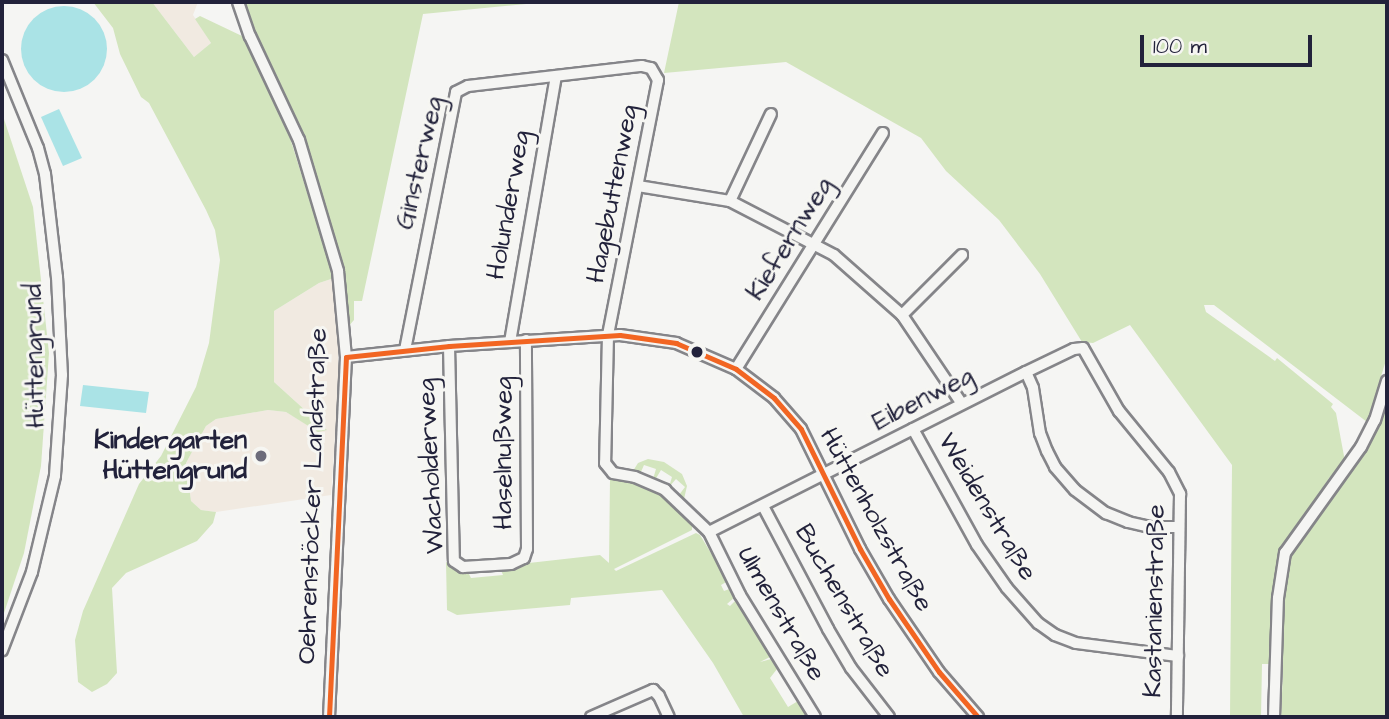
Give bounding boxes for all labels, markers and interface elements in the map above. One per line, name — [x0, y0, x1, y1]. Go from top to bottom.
scale bar — [1144, 21, 1316, 65]
text: 100 m — [1153, 32, 1207, 61]
street label: Ginsterweg — [390, 94, 450, 232]
street label: Hagebuttenweg — [580, 102, 646, 286]
street label: Holunderweg — [481, 128, 537, 282]
street label: Kiefernweg — [740, 172, 840, 306]
street label: Hüttengrund — [18, 284, 52, 428]
street label: Oehrenstöcker Landstraße — [292, 327, 334, 665]
unlabelled marker — [690, 345, 704, 359]
street label: Eibenweg — [867, 360, 979, 438]
street label: Haselnußweg — [488, 376, 520, 530]
street label: Wacholderweg — [411, 377, 451, 555]
street label: Hüttenholzstraße — [813, 423, 939, 617]
place label: Kindergarten Hüttengrund — [94, 425, 247, 486]
street label: Weidenstraße — [931, 428, 1043, 586]
marker: Kindergarten Hüttengrund — [253, 448, 269, 464]
street label: Kastanienstraße — [1138, 504, 1172, 698]
street label: Buchenstraße — [788, 519, 900, 683]
street label: Ulmenstraße — [730, 541, 832, 687]

